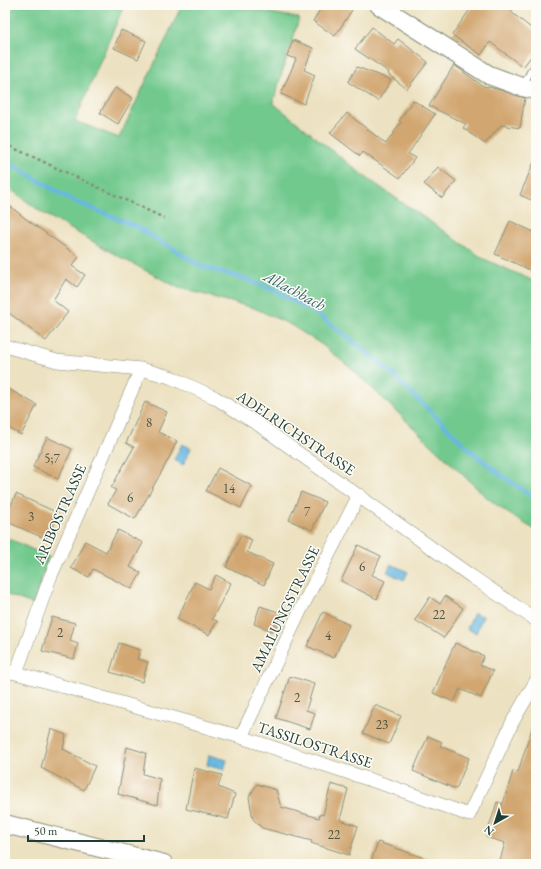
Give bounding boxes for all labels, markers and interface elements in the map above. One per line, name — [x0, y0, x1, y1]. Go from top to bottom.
water label: Allachbach — [259, 265, 329, 316]
street label: ADELRICHSTRASSE — [233, 385, 359, 480]
house number: 8 — [146, 414, 152, 431]
house number: 5;7 — [44, 450, 60, 467]
street label: ARIBOSTRASSE — [29, 460, 90, 568]
house number: 14 — [223, 480, 236, 497]
house number: 6 — [127, 489, 133, 506]
house number: 7 — [304, 503, 311, 520]
house number: 3 — [28, 508, 34, 525]
street label: AMALUNGSTRASSE — [245, 542, 324, 676]
house number: 6 — [359, 558, 365, 575]
house number: 22 — [433, 606, 446, 623]
house number: 2 — [57, 624, 64, 641]
house number: 4 — [325, 627, 332, 644]
house number: 2 — [294, 689, 301, 706]
house number: 23 — [376, 716, 388, 733]
street label: TASSILOSTRASSE — [255, 717, 375, 772]
north arrow — [475, 803, 515, 843]
scale bar — [28, 817, 144, 843]
text: N — [481, 822, 497, 839]
text: 50 m — [34, 823, 58, 839]
house number: 22 — [328, 826, 341, 843]

